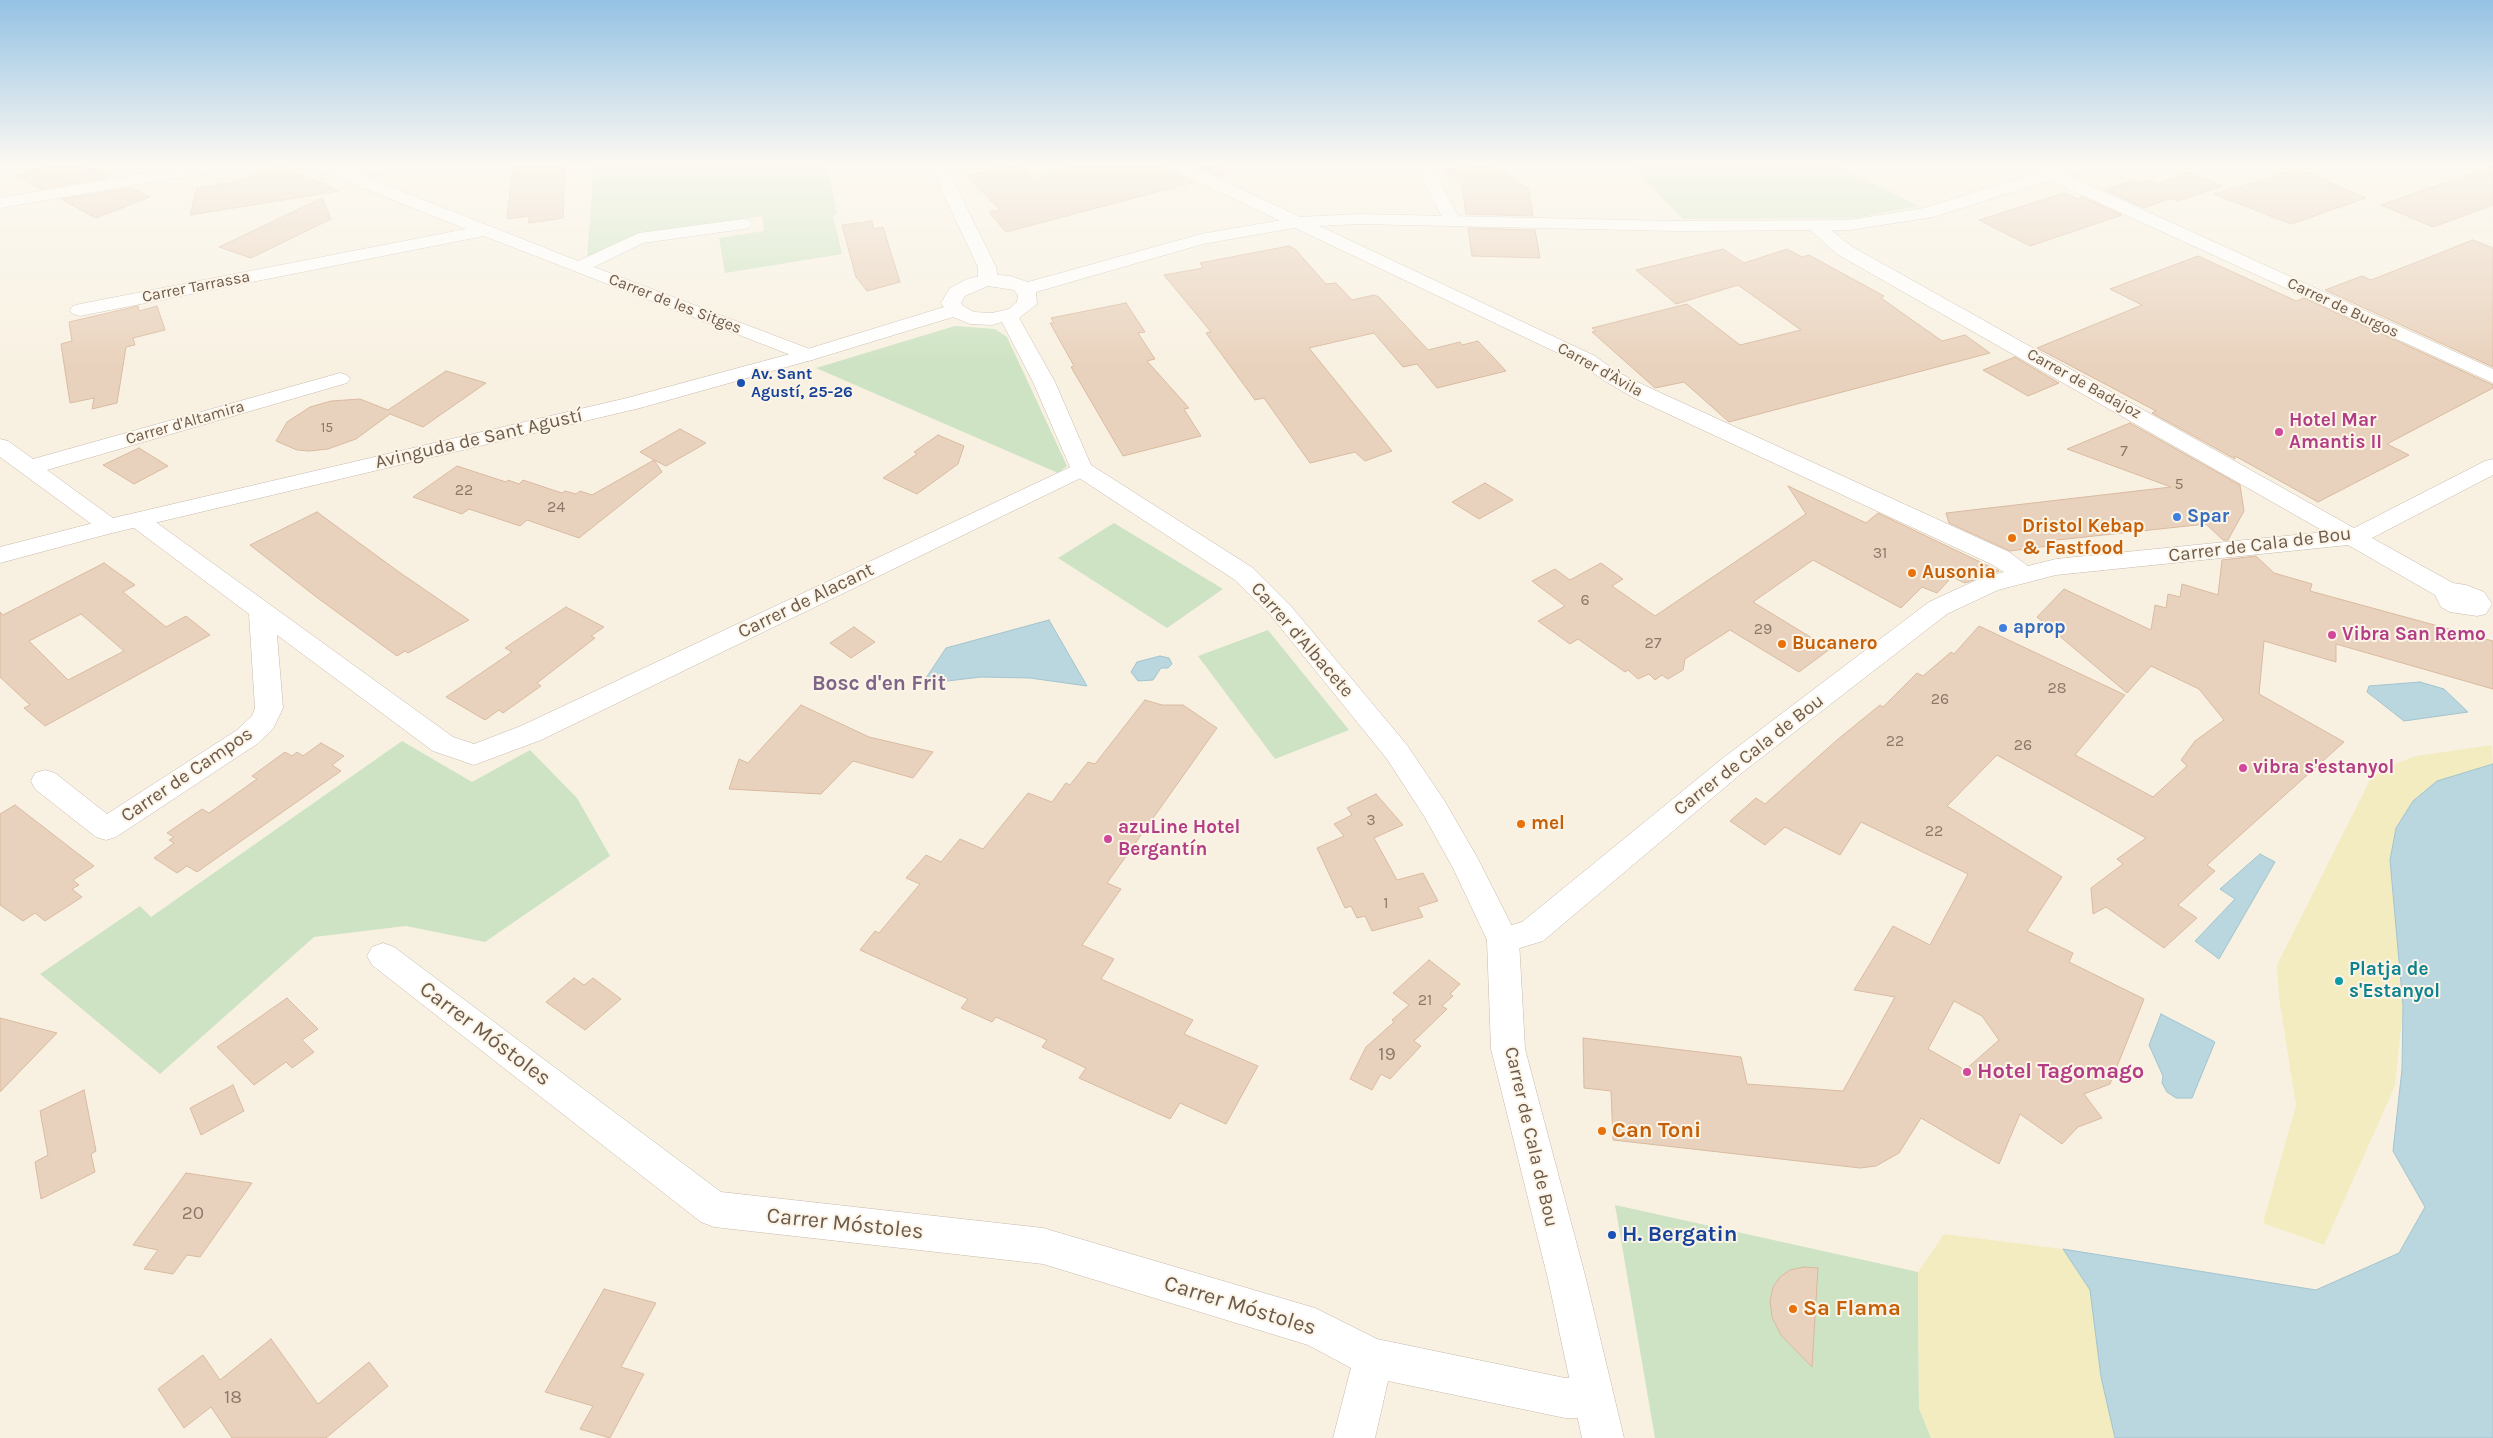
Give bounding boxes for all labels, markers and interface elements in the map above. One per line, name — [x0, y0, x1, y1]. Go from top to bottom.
street label: Carrer Tarrassa — [140, 267, 252, 307]
street label: Carrer de les Sitges — [606, 270, 744, 338]
street label: Carrer de Burgos — [2284, 274, 2402, 342]
street label: Carrer d'Àvila — [1554, 339, 1646, 401]
street label: Carrer de Badajoz — [2023, 345, 2145, 423]
place label: Av. Sant Agustí, 25-26 — [751, 364, 853, 402]
marker: Av. Sant Agustí, 25-26 — [735, 377, 747, 389]
street label: Carrer d'Altamira — [123, 397, 247, 449]
street label: Avinguda de Sant Agustí — [373, 404, 585, 474]
place label: Hotel Mar Amantis II — [2289, 410, 2382, 454]
house number: 15 — [321, 420, 333, 436]
marker: Hotel Mar Amantis II — [2273, 426, 2285, 438]
house number: 7 — [2120, 441, 2128, 461]
house number: 5 — [2174, 474, 2184, 494]
house number: 22 — [455, 480, 473, 500]
house number: 24 — [547, 497, 565, 517]
place label: Spar — [2187, 506, 2229, 528]
marker: Spar — [2171, 511, 2183, 523]
place label: Dristol Kebap & Fastfood — [2022, 516, 2144, 560]
street label: Carrer de Cala de Bou — [2167, 522, 2353, 568]
marker: Dristol Kebap & Fastfood — [2006, 532, 2018, 544]
house number: 31 — [1873, 543, 1887, 563]
street label: Carrer de Alacant — [734, 558, 878, 644]
place label: Ausonia — [1922, 562, 1996, 584]
marker: Ausonia — [1906, 567, 1918, 579]
street label: Carrer d'Albacete — [1246, 578, 1358, 702]
house number: 6 — [1580, 590, 1590, 610]
place label: aprop — [2013, 617, 2066, 639]
house number: 29 — [1754, 619, 1772, 639]
marker: aprop — [1997, 622, 2009, 634]
place label: Vibra San Remo — [2342, 624, 2486, 646]
marker: Vibra San Remo — [2326, 629, 2338, 641]
house number: 27 — [1645, 633, 1661, 653]
place label: Bucanero — [1792, 633, 1878, 655]
marker: Bucanero — [1776, 638, 1788, 650]
district label: Bosc d'en Frit — [812, 671, 946, 697]
house number: 28 — [2047, 678, 2067, 698]
street label: Carrer de Cala de Bou — [1669, 689, 1829, 821]
house number: 26 — [1931, 689, 1949, 709]
street label: Carrer de Campos — [117, 723, 257, 827]
house number: 22 — [1886, 731, 1904, 751]
house number: 26 — [2014, 735, 2032, 755]
place label: vibra s'estanyol — [2253, 757, 2394, 779]
marker: vibra s'estanyol — [2237, 762, 2249, 774]
house number: 3 — [1366, 810, 1376, 830]
place label: mel — [1531, 813, 1565, 835]
place label: azuLine Hotel Bergantín — [1118, 817, 1240, 861]
marker: mel — [1515, 818, 1527, 830]
house number: 22 — [1925, 821, 1943, 841]
marker: azuLine Hotel Bergantín — [1102, 833, 1114, 845]
house number: 1 — [1383, 893, 1389, 913]
place label: Platja de s'Estanyol — [2349, 959, 2440, 1003]
marker: Platja de s'Estanyol — [2333, 975, 2345, 987]
street label: Carrer Móstoles — [414, 976, 556, 1092]
house number: 21 — [1418, 990, 1432, 1010]
house number: 19 — [1378, 1044, 1396, 1066]
street label: Carrer de Cala de Bou — [1499, 1045, 1563, 1229]
place label: Hotel Tagomago — [1977, 1059, 2144, 1085]
marker: Hotel Tagomago — [1961, 1066, 1973, 1078]
place label: Can Toni — [1612, 1118, 1701, 1144]
marker: Can Toni — [1596, 1125, 1608, 1137]
house number: 20 — [182, 1203, 204, 1225]
street label: Carrer Móstoles — [765, 1203, 925, 1245]
place label: H. Bergatin — [1622, 1222, 1737, 1248]
marker: H. Bergatin — [1606, 1229, 1618, 1241]
street label: Carrer Móstoles — [1161, 1270, 1319, 1342]
place label: Sa Flama — [1803, 1296, 1901, 1322]
marker: Sa Flama — [1787, 1303, 1799, 1315]
house number: 18 — [224, 1387, 242, 1409]

